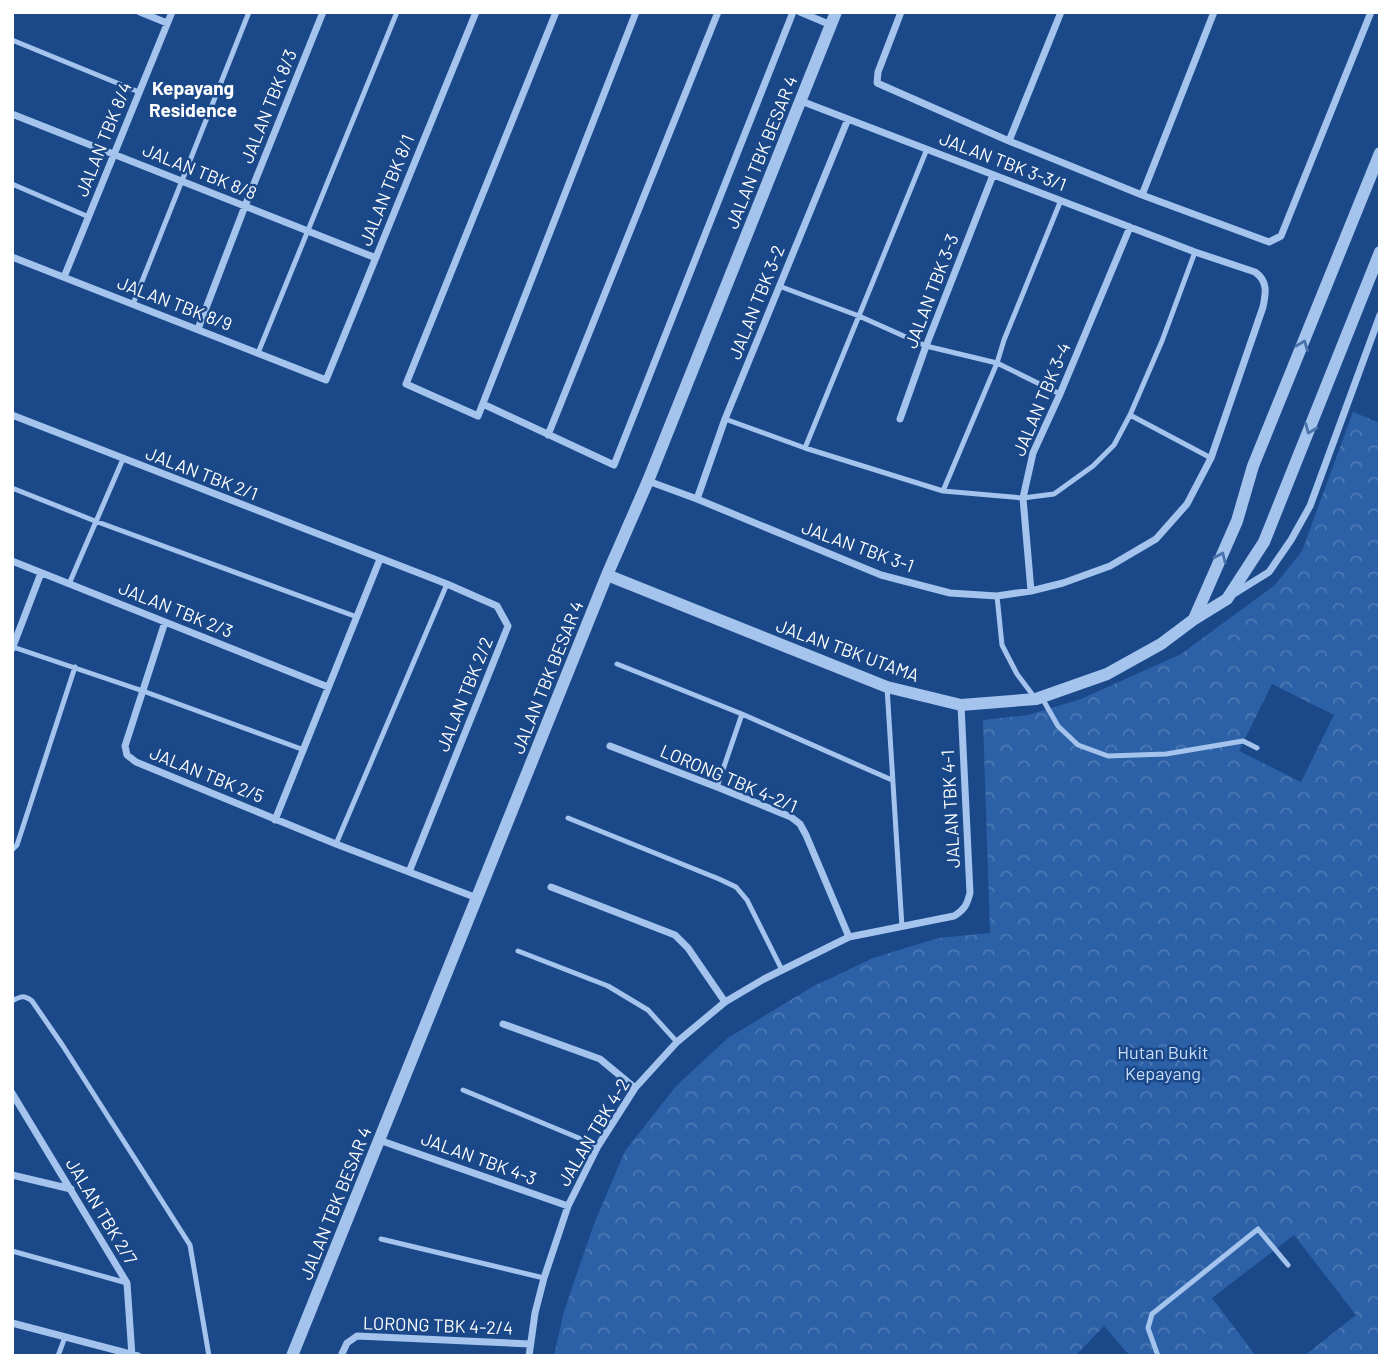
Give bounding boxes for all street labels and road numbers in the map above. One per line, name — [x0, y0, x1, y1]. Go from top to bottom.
street label: JALAN TBK 8/3 — [235, 46, 301, 166]
street label: JALAN TBK BESAR 4 — [720, 72, 802, 232]
street label: JALAN TBK 8/4 — [70, 79, 136, 199]
street label: JALAN TBK 3-3/1 — [936, 127, 1070, 195]
street label: JALAN TBK 8/1 — [354, 131, 418, 249]
street label: JALAN TBK 8/8 — [140, 138, 260, 204]
street label: JALAN TBK 3-3 — [899, 231, 963, 351]
street label: JALAN TBK 3-2 — [723, 242, 789, 362]
street label: JALAN TBK 8/9 — [115, 271, 235, 335]
street label: JALAN TBK 3-4 — [1007, 339, 1075, 459]
street label: JALAN TBK 2/1 — [143, 442, 261, 504]
street label: JALAN TBK 3-1 — [799, 516, 917, 576]
street label: JALAN TBK 2/3 — [116, 576, 236, 642]
street label: JALAN TBK BESAR 4 — [506, 597, 588, 757]
street label: JALAN TBK UTAMA — [773, 614, 923, 686]
street label: JALAN TBK 2/2 — [431, 634, 497, 754]
street label: LORONG TBK 4-2/1 — [657, 739, 801, 817]
street label: JALAN TBK 2/5 — [147, 741, 267, 807]
street label: JALAN TBK 4-1 — [936, 749, 964, 869]
street label: JALAN TBK 4-2 — [552, 1074, 634, 1190]
street label: JALAN TBK BESAR 4 — [294, 1123, 376, 1283]
street label: JALAN TBK 4-3 — [418, 1127, 540, 1189]
street label: JALAN TBK 2/7 — [62, 1154, 143, 1269]
street label: LORONG TBK 4-2/4 — [363, 1311, 513, 1339]

